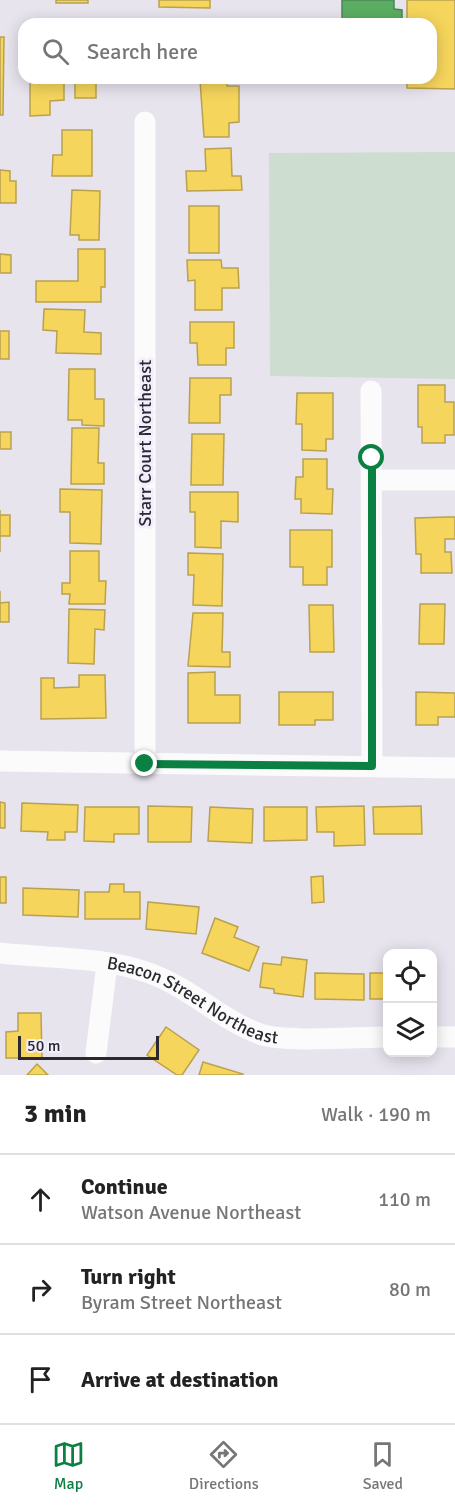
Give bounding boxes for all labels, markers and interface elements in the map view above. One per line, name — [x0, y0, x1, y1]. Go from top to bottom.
search box — [18, 18, 437, 84]
icon: search — [39, 35, 72, 68]
text: Search here — [87, 38, 198, 65]
street label: Starr Court Northeast — [134, 360, 156, 526]
route start — [358, 444, 384, 470]
route end — [131, 750, 157, 776]
map controls — [383, 949, 437, 1057]
button: locate — [383, 949, 437, 1003]
street label: Beacon Street Northeast — [105, 952, 279, 1048]
button: layers — [383, 1003, 437, 1057]
scale bar — [18, 1033, 159, 1060]
text: 50 m — [27, 1036, 61, 1056]
text: 3 min — [24, 1098, 87, 1130]
text: Walk · 190 m — [321, 1102, 431, 1127]
text: Continue — [81, 1173, 168, 1200]
icon: ahead — [24, 1183, 57, 1216]
text: 110 m — [378, 1187, 431, 1212]
text: Watson Avenue Northeast — [81, 1200, 301, 1225]
text: Turn right — [81, 1263, 176, 1290]
icon: right — [24, 1273, 57, 1306]
text: 80 m — [389, 1277, 431, 1302]
text: Byram Street Northeast — [81, 1290, 282, 1315]
icon: arrive — [24, 1363, 57, 1396]
text: Arrive at destination — [81, 1366, 278, 1393]
tab: Map — [52, 1438, 85, 1494]
tab: Directions — [189, 1438, 259, 1494]
tab: Saved — [363, 1438, 403, 1494]

